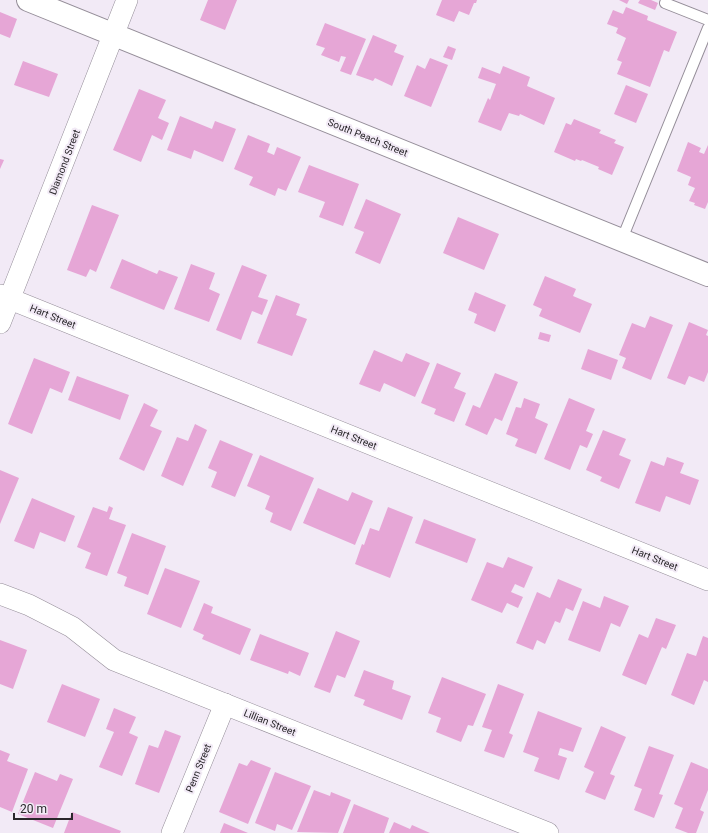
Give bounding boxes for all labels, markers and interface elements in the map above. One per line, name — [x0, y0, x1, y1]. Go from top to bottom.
street label: South Peach Street — [326, 116, 409, 158]
street label: Diamond Street — [47, 128, 82, 196]
street label: Hart Street — [28, 302, 77, 331]
street label: Hart Street — [329, 423, 378, 452]
street label: Hart Street — [630, 544, 679, 573]
street label: Lillian Street — [242, 707, 297, 738]
street label: Penn Street — [184, 742, 213, 794]
scale bar — [14, 795, 72, 821]
text: 20 m — [20, 802, 47, 816]

